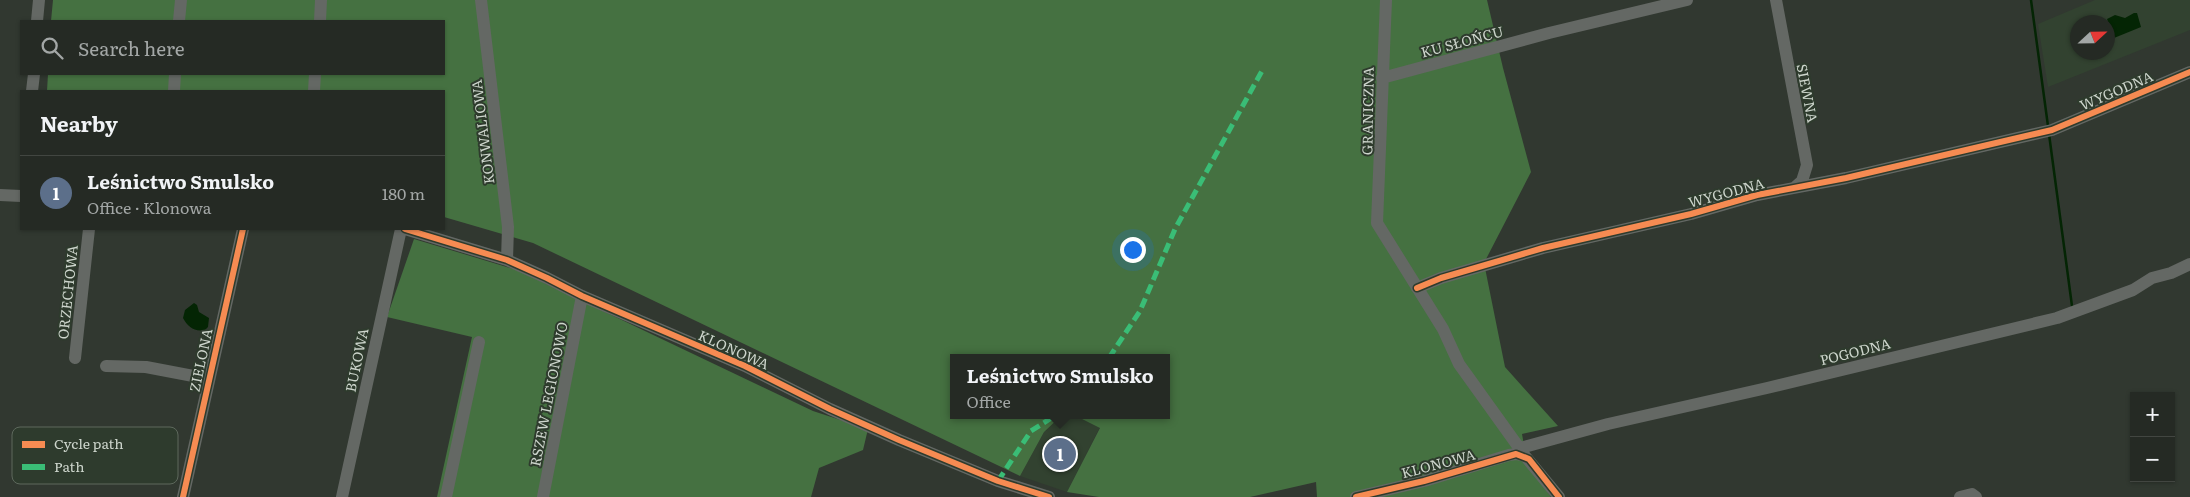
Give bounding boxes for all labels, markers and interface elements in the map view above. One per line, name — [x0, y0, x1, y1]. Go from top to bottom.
north arrow — [2070, 15, 2115, 60]
search box — [20, 20, 445, 75]
street label: KU SŁOŃCU — [1418, 20, 1506, 62]
icon: search — [38, 34, 66, 62]
text: Search here — [78, 34, 185, 62]
street label: SIEWNA — [1792, 62, 1824, 125]
street label: WYGODNA — [2076, 65, 2156, 114]
street label: GRANICZNA — [1356, 66, 1378, 155]
street label: KONWALIOWA — [466, 78, 498, 186]
text: Nearby — [40, 107, 118, 138]
text: Leśnictwo Smulsko — [87, 167, 274, 195]
street label: WYGODNA — [1686, 172, 1767, 212]
text: 1 — [53, 181, 59, 205]
text: 180 m — [382, 181, 425, 205]
text: Office · Klonowa — [87, 195, 211, 219]
your location — [1120, 237, 1146, 263]
street label: ORZECHOWA — [52, 243, 82, 340]
street label: RSZEW LEGIONOWO — [524, 320, 572, 468]
street label: KLONOWA — [695, 324, 773, 374]
street label: ZIELONA — [184, 326, 217, 394]
street label: BUKOWA — [339, 326, 373, 394]
street label: POGODNA — [1818, 332, 1893, 369]
popup — [950, 354, 1170, 419]
text: Leśnictwo Smulsko — [967, 361, 1154, 389]
text: Office — [967, 389, 1011, 413]
map controls — [2130, 392, 2175, 482]
button: + — [2130, 392, 2175, 437]
legend — [12, 427, 178, 484]
text: Cycle path — [54, 433, 123, 453]
pin: 1 — [1044, 435, 1076, 473]
button: − — [2130, 437, 2175, 482]
street label: KLONOWA — [1399, 443, 1478, 482]
text: Path — [54, 456, 84, 476]

